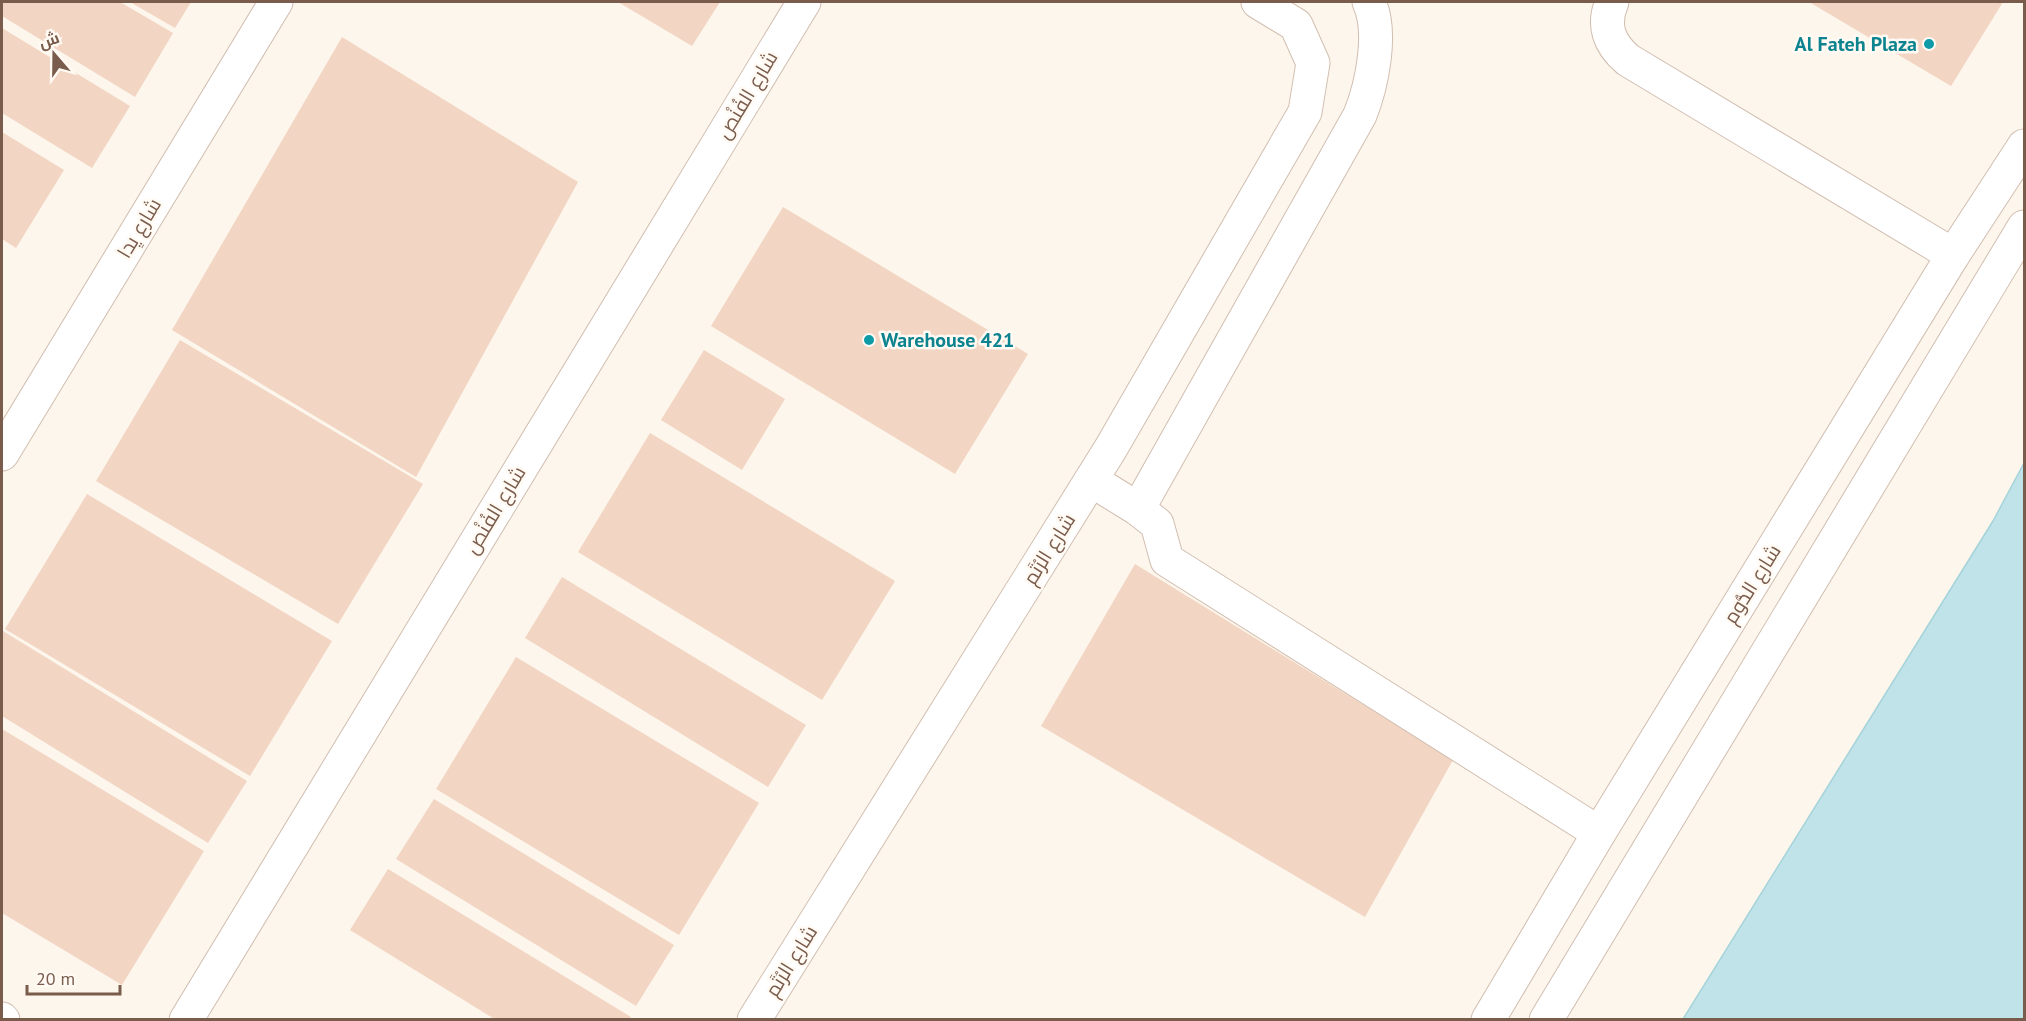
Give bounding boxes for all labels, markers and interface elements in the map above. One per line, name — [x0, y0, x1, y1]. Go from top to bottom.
north arrow — [24, 24, 84, 84]
text: ش — [36, 27, 62, 53]
place label: Al Fateh Plaza — [1795, 31, 1917, 57]
marker: Al Fateh Plaza — [1922, 37, 1936, 51]
street label: شارع الفُنْص — [711, 46, 784, 144]
street label: شارع يِدا — [111, 193, 168, 263]
place label: Warehouse 421 — [881, 327, 1014, 353]
marker: Warehouse 421 — [862, 333, 876, 347]
street label: شارع الفُنْص — [459, 461, 532, 559]
street label: شارع الرُتَم — [1017, 508, 1082, 590]
street label: شارع الدُّوم — [1717, 539, 1787, 629]
street label: شارع الرُتَم — [759, 920, 824, 1002]
scale bar — [27, 958, 120, 996]
text: 20 m — [36, 967, 75, 990]

